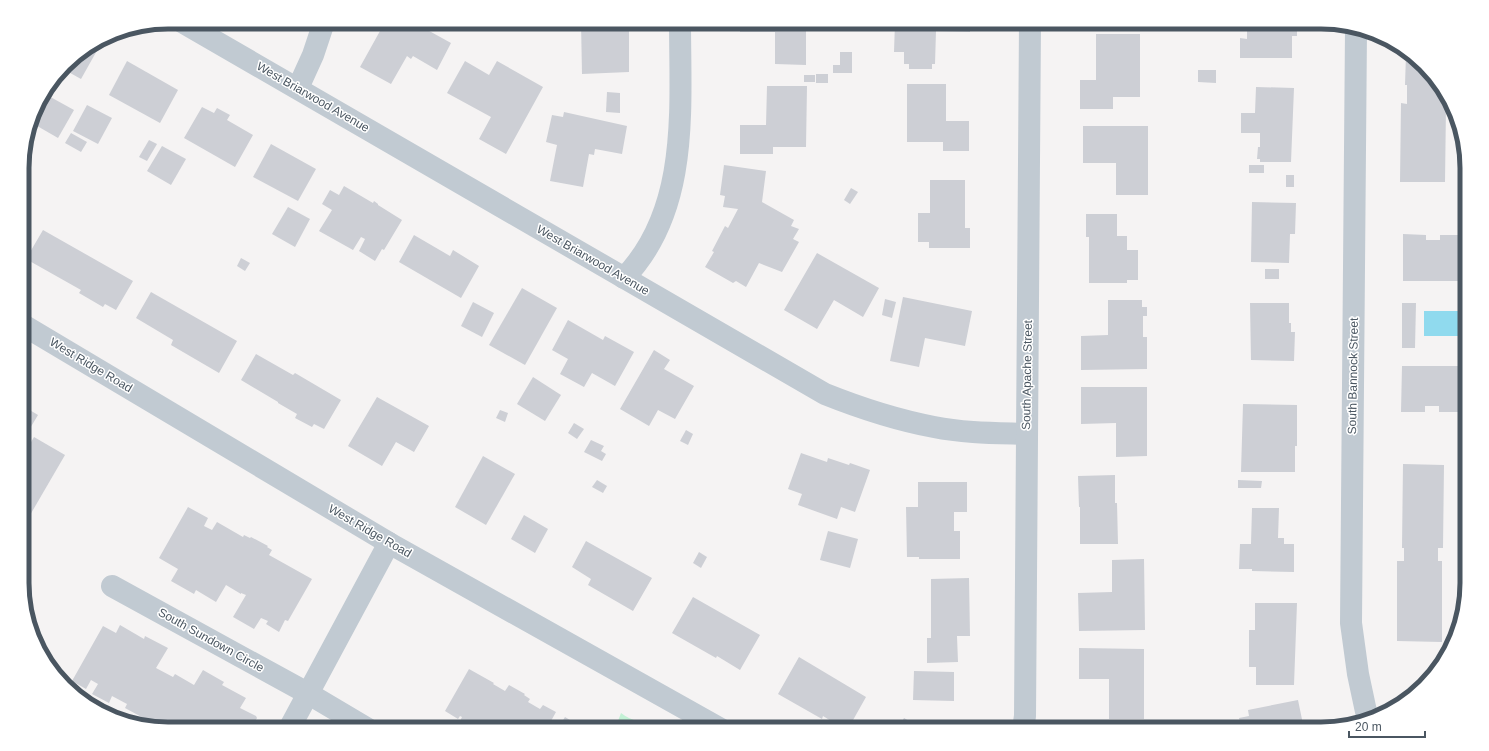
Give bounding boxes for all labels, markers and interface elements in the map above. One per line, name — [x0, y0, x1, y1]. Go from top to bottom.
street label: West Briarwood Avenue — [254, 59, 372, 135]
street label: West Briarwood Avenue — [534, 222, 652, 298]
street label: South Bannock Street — [1345, 317, 1361, 434]
street label: South Apache Street — [1019, 319, 1035, 430]
street label: West Ridge Road — [47, 335, 135, 395]
street label: West Ridge Road — [326, 501, 414, 561]
street label: South Sundown Circle — [156, 605, 267, 675]
scale bar — [1349, 713, 1425, 739]
text: 20 m — [1355, 720, 1382, 734]

